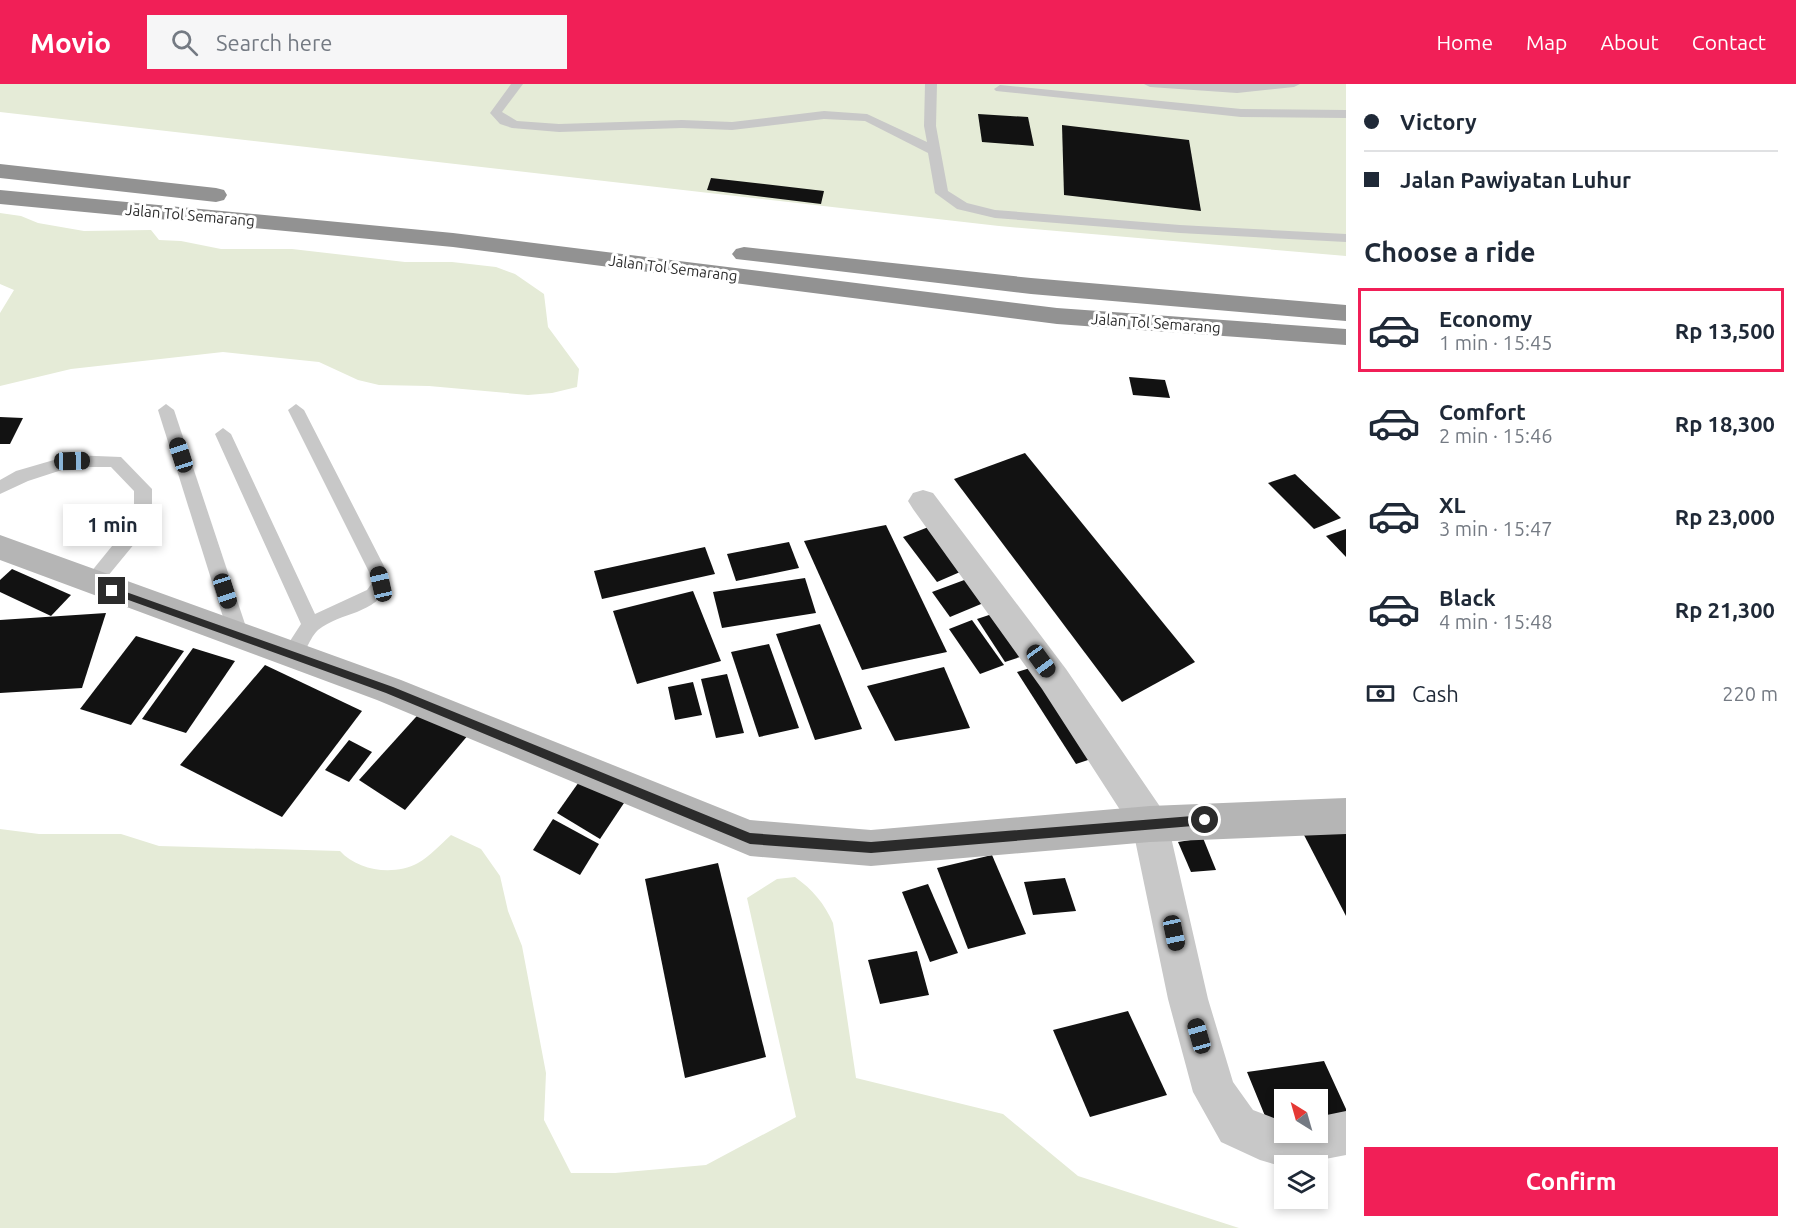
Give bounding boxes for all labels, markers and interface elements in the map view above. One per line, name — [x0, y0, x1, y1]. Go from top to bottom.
search box — [147, 15, 567, 69]
icon: search — [168, 26, 201, 59]
text: Movio — [30, 27, 111, 58]
text: Search here — [216, 30, 332, 55]
text: Home — [1436, 30, 1493, 54]
text: Map — [1526, 30, 1567, 54]
text: About — [1600, 30, 1659, 54]
text: Contact — [1692, 30, 1766, 54]
text: Victory — [1400, 109, 1477, 134]
text: Jalan Pawiyatan Luhur — [1400, 167, 1631, 192]
street label: Jalan Tol Semarang — [125, 201, 255, 229]
text: Choose a ride — [1364, 237, 1536, 267]
street label: Jalan Tol Semarang — [608, 252, 738, 284]
icon: car — [1367, 303, 1421, 357]
text: Economy — [1439, 306, 1532, 331]
street label: Jalan Tol Semarang — [1091, 310, 1221, 336]
text: Rp 13,500 — [1675, 318, 1775, 343]
text: 1 min · 15:45 — [1439, 331, 1553, 354]
icon: car — [1367, 396, 1421, 450]
text: Comfort — [1439, 399, 1526, 424]
text: Rp 18,300 — [1675, 411, 1775, 436]
text: 2 min · 15:46 — [1439, 424, 1553, 447]
car — [167, 435, 195, 475]
car — [54, 452, 90, 470]
icon: car — [1367, 489, 1421, 543]
text: XL — [1439, 492, 1466, 517]
callout: 1 min — [63, 504, 162, 546]
text: Rp 23,000 — [1675, 504, 1775, 529]
text: 1 min — [87, 513, 138, 536]
text: 3 min · 15:47 — [1439, 517, 1553, 540]
car — [368, 564, 394, 604]
car — [211, 571, 239, 611]
route end — [98, 577, 125, 604]
icon: car — [1367, 582, 1421, 636]
text: Black — [1439, 585, 1496, 610]
text: Rp 21,300 — [1675, 597, 1775, 622]
text: 4 min · 15:48 — [1439, 610, 1553, 633]
car — [1023, 641, 1059, 681]
icon: cash — [1364, 677, 1397, 710]
text: Cash — [1412, 681, 1459, 706]
text: 220 m — [1722, 682, 1778, 705]
route start — [1191, 806, 1218, 833]
car — [1161, 914, 1187, 952]
car — [1185, 1016, 1213, 1056]
north arrow — [1274, 1089, 1328, 1143]
map controls — [1274, 1089, 1328, 1209]
button: Confirm — [1364, 1147, 1778, 1216]
button: layers — [1274, 1155, 1328, 1209]

